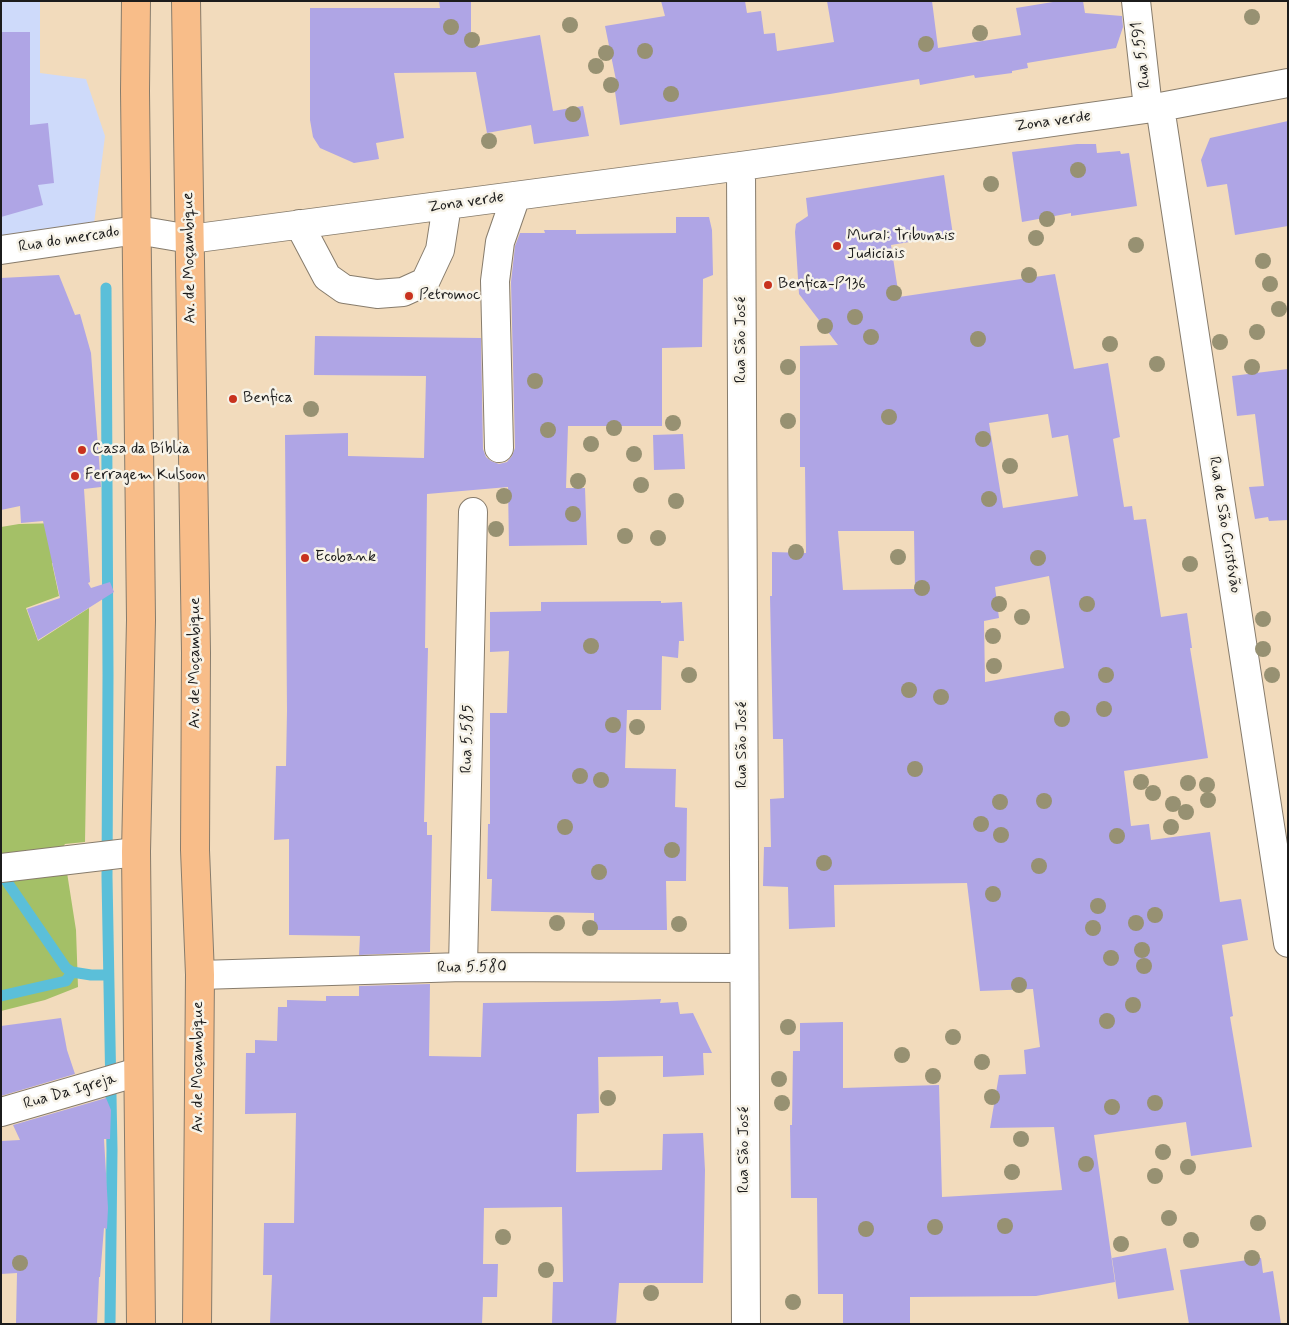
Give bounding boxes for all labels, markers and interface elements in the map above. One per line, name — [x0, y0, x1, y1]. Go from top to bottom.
street label: Rua 5.591 — [1128, 21, 1156, 89]
street label: Zona verde — [1014, 107, 1092, 137]
street label: Zona verde — [427, 188, 505, 218]
street label: Av. de Moçambique — [179, 192, 201, 324]
street label: Rua do mercado — [17, 223, 121, 257]
place label: Mural: Tribunais Judiciais — [847, 227, 955, 265]
marker: Mural: Tribunais Judiciais — [831, 240, 843, 252]
place label: Benfica-P136 — [778, 275, 866, 295]
marker: Benfica-P136 — [762, 279, 774, 291]
place label: Petromoc — [419, 286, 480, 306]
marker: Petromoc — [403, 290, 415, 302]
street label: Rua São José — [732, 297, 752, 383]
place label: Benfica — [243, 389, 293, 409]
marker: Benfica — [227, 393, 239, 405]
place label: Casa da Bíblia — [92, 440, 190, 460]
marker: Casa da Bíblia — [76, 444, 88, 456]
street label: Rua de São Cristóvão — [1204, 455, 1244, 595]
place label: Ferragem Kulsoon — [85, 466, 206, 486]
marker: Ferragem Kulsoon — [69, 470, 81, 482]
place label: Ecobank — [315, 548, 376, 568]
marker: Ecobank — [299, 552, 311, 564]
street label: Av. de Moçambique — [186, 597, 206, 729]
street label: Rua São José — [733, 702, 753, 788]
street label: Rua 5.585 — [458, 704, 478, 774]
street label: Rua 5.580 — [437, 958, 507, 978]
street label: Av. de Moçambique — [189, 1001, 209, 1133]
street label: Rua Da Igreja — [21, 1070, 119, 1114]
street label: Rua São José — [735, 1107, 755, 1193]

